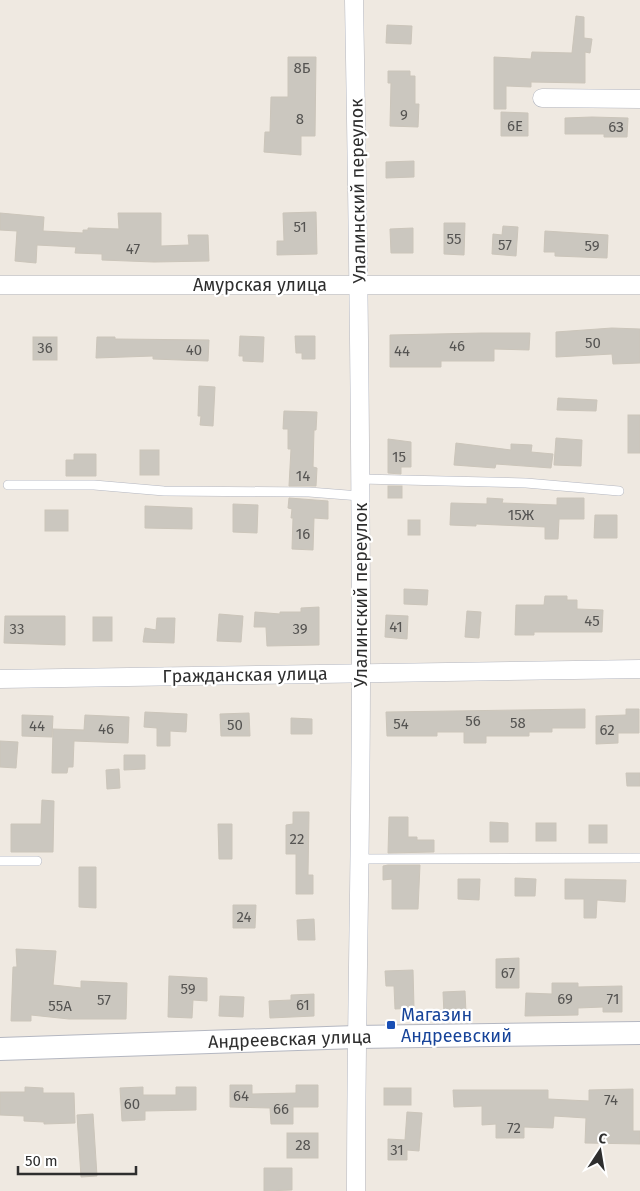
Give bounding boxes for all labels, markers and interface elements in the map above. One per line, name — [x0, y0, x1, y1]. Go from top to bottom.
house number: 8Б — [294, 59, 311, 77]
street label: Улалинский переулок — [345, 98, 371, 284]
house number: 9 — [400, 106, 408, 124]
house number: 8 — [296, 110, 304, 128]
house number: 6Е — [507, 117, 523, 135]
house number: 6З — [608, 118, 624, 136]
house number: 51 — [293, 218, 307, 236]
house number: 55 — [447, 230, 461, 248]
house number: 57 — [498, 236, 512, 254]
house number: 59 — [584, 237, 600, 255]
house number: 47 — [126, 240, 140, 258]
street label: Амурская улица — [193, 274, 327, 296]
house number: 50 — [585, 334, 601, 352]
house number: 46 — [449, 337, 465, 355]
house number: 36 — [37, 339, 53, 357]
house number: 40 — [186, 341, 202, 359]
house number: 44 — [394, 342, 410, 360]
house number: 15 — [392, 448, 406, 466]
house number: 14 — [296, 467, 310, 485]
street label: Улалинский переулок — [350, 502, 372, 687]
house number: 15Ж — [508, 506, 535, 524]
house number: 16 — [296, 525, 310, 543]
house number: 45 — [584, 612, 600, 630]
house number: 41 — [389, 618, 403, 636]
house number: 33 — [10, 620, 24, 638]
house number: 39 — [292, 620, 308, 638]
street label: Гражданская улица — [162, 663, 328, 687]
house number: 56 — [465, 712, 481, 730]
house number: 58 — [510, 714, 526, 732]
house number: 54 — [393, 715, 409, 733]
house number: 50 — [227, 716, 243, 734]
house number: 44 — [29, 717, 45, 735]
house number: 46 — [98, 720, 114, 738]
house number: 62 — [599, 721, 615, 739]
house number: 22 — [290, 830, 304, 848]
house number: 24 — [236, 908, 252, 926]
house number: 67 — [501, 964, 515, 982]
house number: 59 — [180, 980, 196, 998]
house number: 69 — [557, 990, 573, 1008]
house number: 71 — [607, 990, 619, 1008]
house number: 57 — [97, 991, 111, 1009]
house number: 61 — [296, 996, 310, 1014]
house number: 55А — [48, 997, 72, 1015]
place label: Магазин Андреевский — [401, 1004, 512, 1047]
marker: Магазин Андреевский — [385, 1019, 397, 1031]
street label: Андреевская улица — [208, 1026, 372, 1053]
house number: 64 — [233, 1087, 249, 1105]
house number: 74 — [604, 1091, 618, 1109]
house number: 60 — [124, 1095, 140, 1113]
house number: 66 — [273, 1100, 289, 1118]
house number: 72 — [507, 1119, 521, 1137]
north arrow — [575, 1126, 625, 1176]
text: С — [597, 1130, 608, 1148]
house number: 28 — [295, 1136, 311, 1154]
house number: 31 — [390, 1141, 404, 1159]
scale bar — [18, 1144, 135, 1176]
text: 50 m — [25, 1152, 58, 1170]

